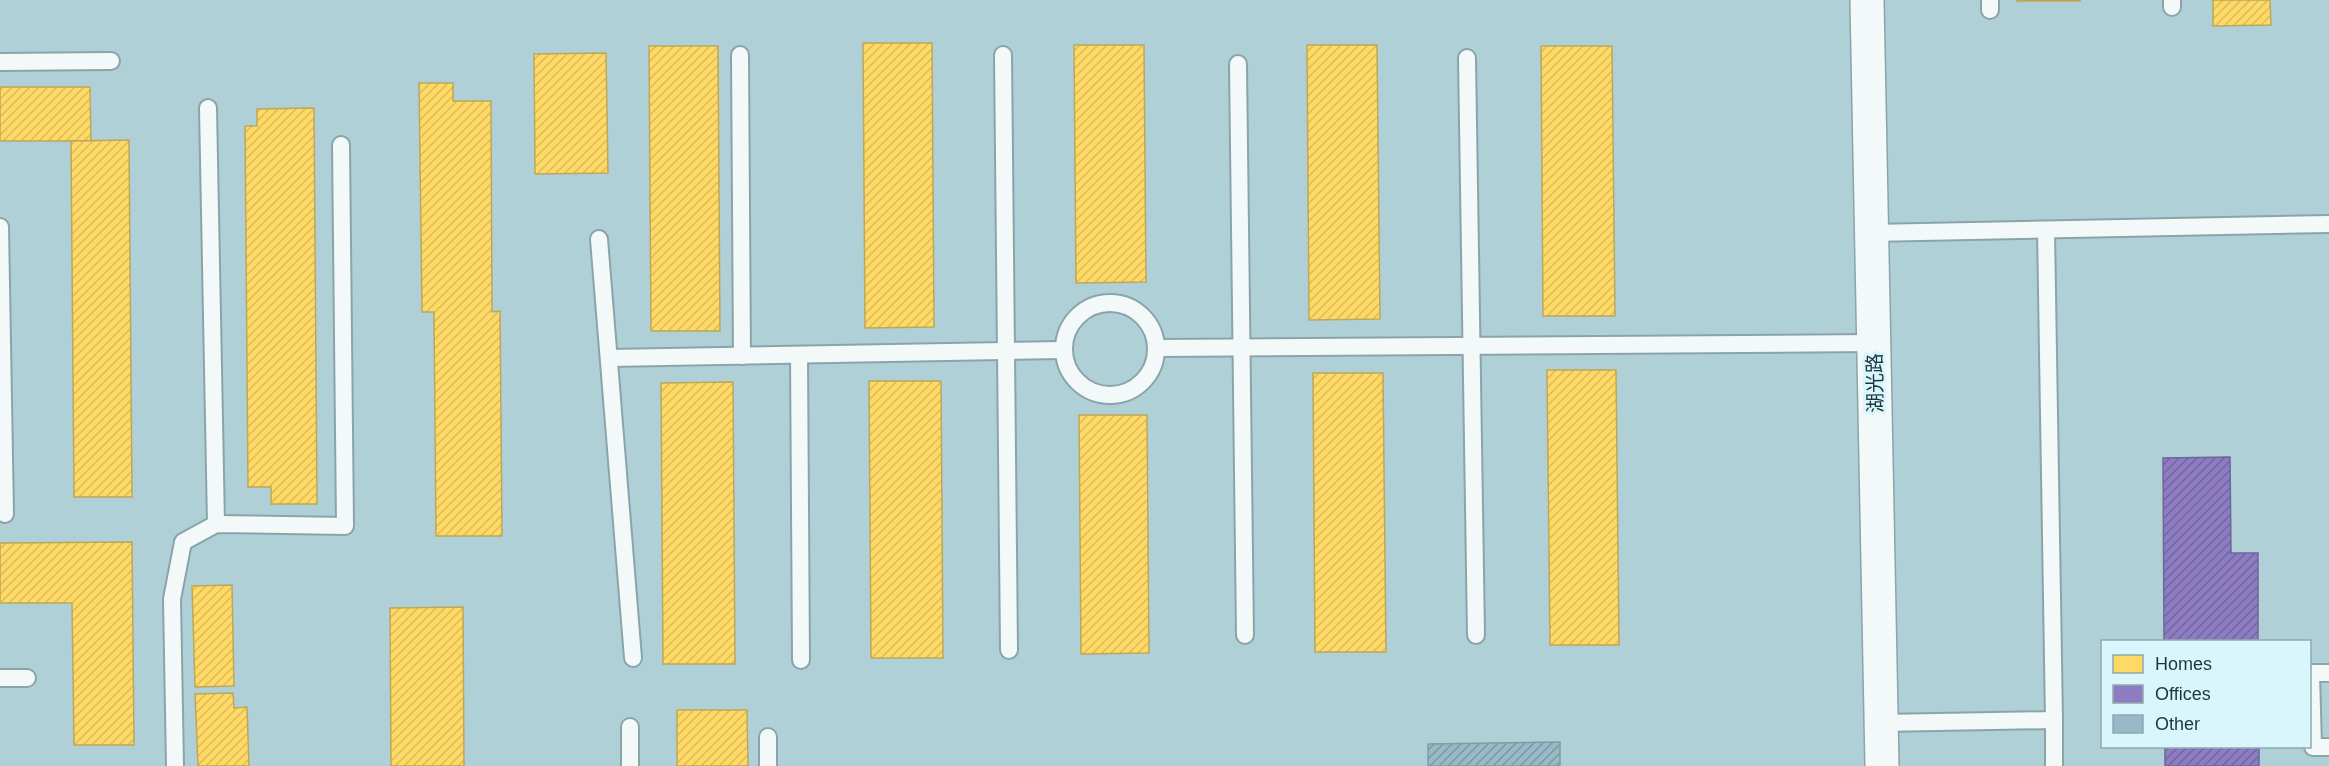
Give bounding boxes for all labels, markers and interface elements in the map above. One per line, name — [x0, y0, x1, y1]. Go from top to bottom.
street label: 湖光路 — [1863, 353, 1887, 413]
legend — [2101, 640, 2311, 748]
text: Homes — [2155, 654, 2212, 674]
text: Offices — [2155, 684, 2211, 704]
text: Other — [2155, 714, 2200, 734]

